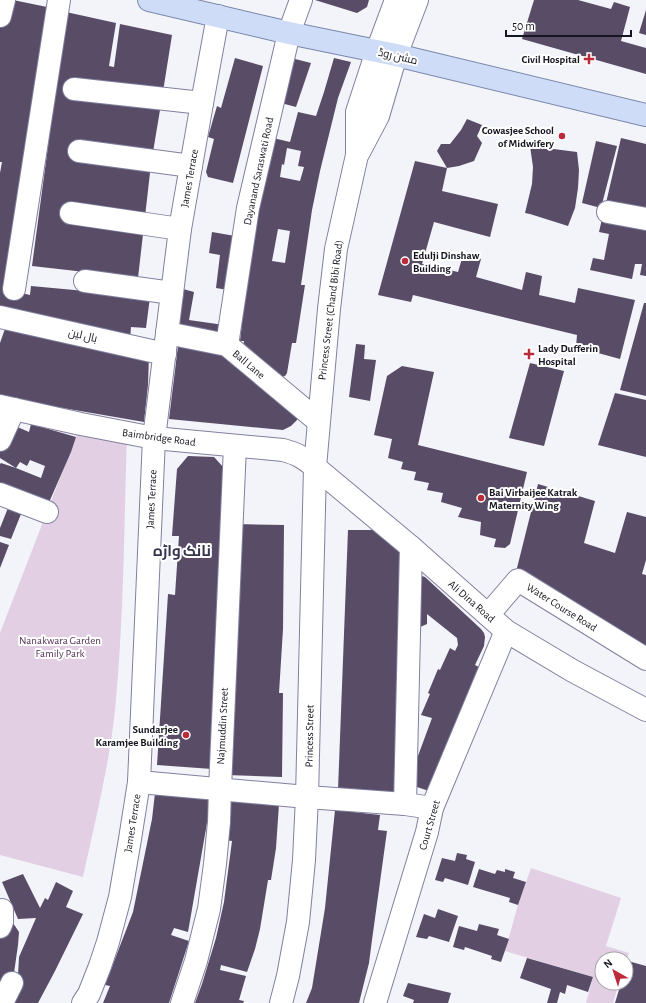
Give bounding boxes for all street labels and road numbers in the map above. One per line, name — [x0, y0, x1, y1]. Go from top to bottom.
street label: مشن روڈ — [377, 47, 419, 67]
street label: Dayanand Saraswati Road — [242, 116, 275, 226]
street label: James Terrace — [179, 148, 200, 208]
street label: Princess Street (Chand Bibi Road) — [316, 239, 345, 381]
street label: بال لین — [67, 327, 98, 345]
street label: Ball Lane — [230, 348, 267, 381]
street label: Baimbridge Road — [122, 427, 197, 448]
street label: James Terrace — [144, 469, 159, 529]
street label: Ali Dina Road — [446, 578, 497, 625]
street label: Water Course Road — [525, 581, 599, 634]
street label: Najmuddin Street — [215, 687, 230, 765]
street label: Princess Street — [303, 704, 316, 767]
street label: James Terrace — [122, 793, 143, 853]
street label: Court Street — [417, 799, 442, 851]

